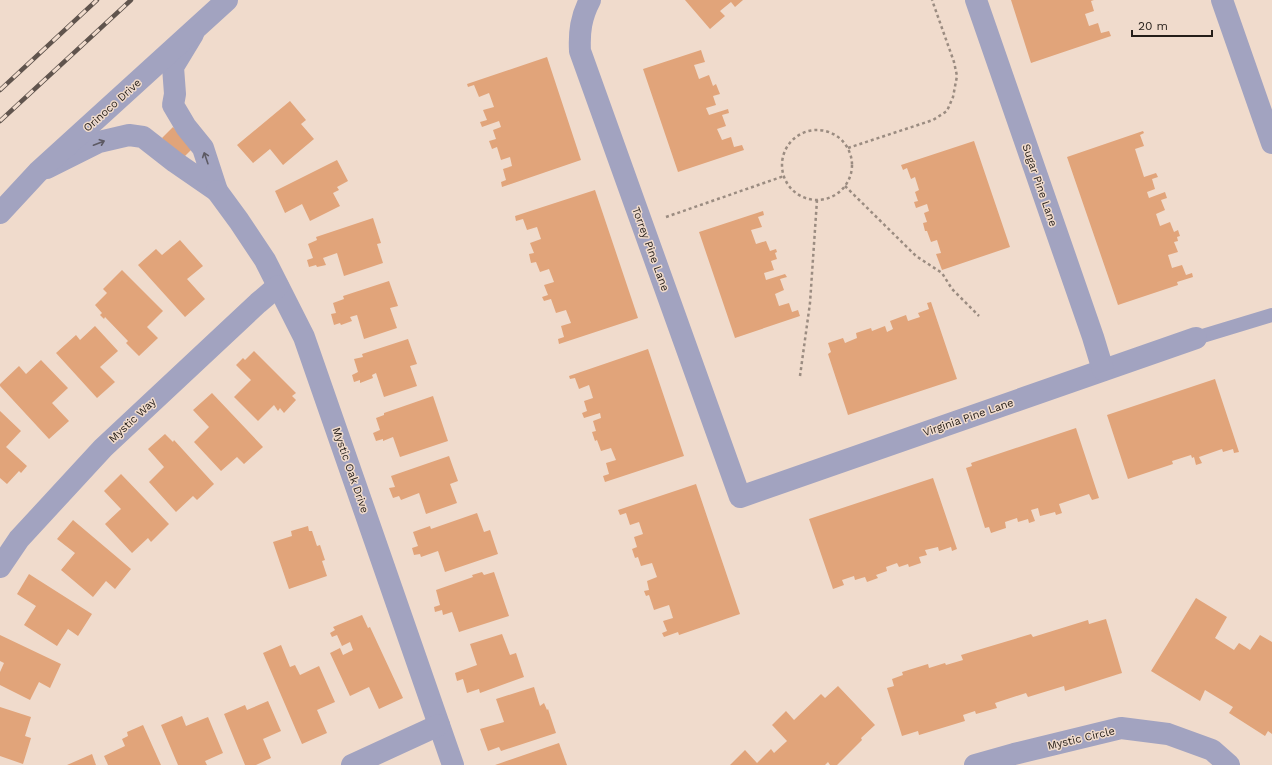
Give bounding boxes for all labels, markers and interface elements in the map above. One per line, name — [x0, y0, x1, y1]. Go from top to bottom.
scale bar — [1132, 12, 1212, 38]
text: 20 m — [1138, 19, 1168, 33]
street label: Orinoco Drive — [81, 76, 144, 135]
one-way arrow — [92, 138, 104, 146]
street label: Sugar Pine Lane — [1019, 142, 1060, 228]
one-way arrow — [202, 153, 210, 165]
street label: Torrey Pine Lane — [629, 205, 672, 293]
street label: Mystic Way — [106, 395, 159, 445]
street label: Virginia Pine Lane — [921, 396, 1015, 439]
street label: Mystic Oak Drive — [330, 426, 371, 515]
street label: Mystic Circle — [1046, 724, 1116, 753]

